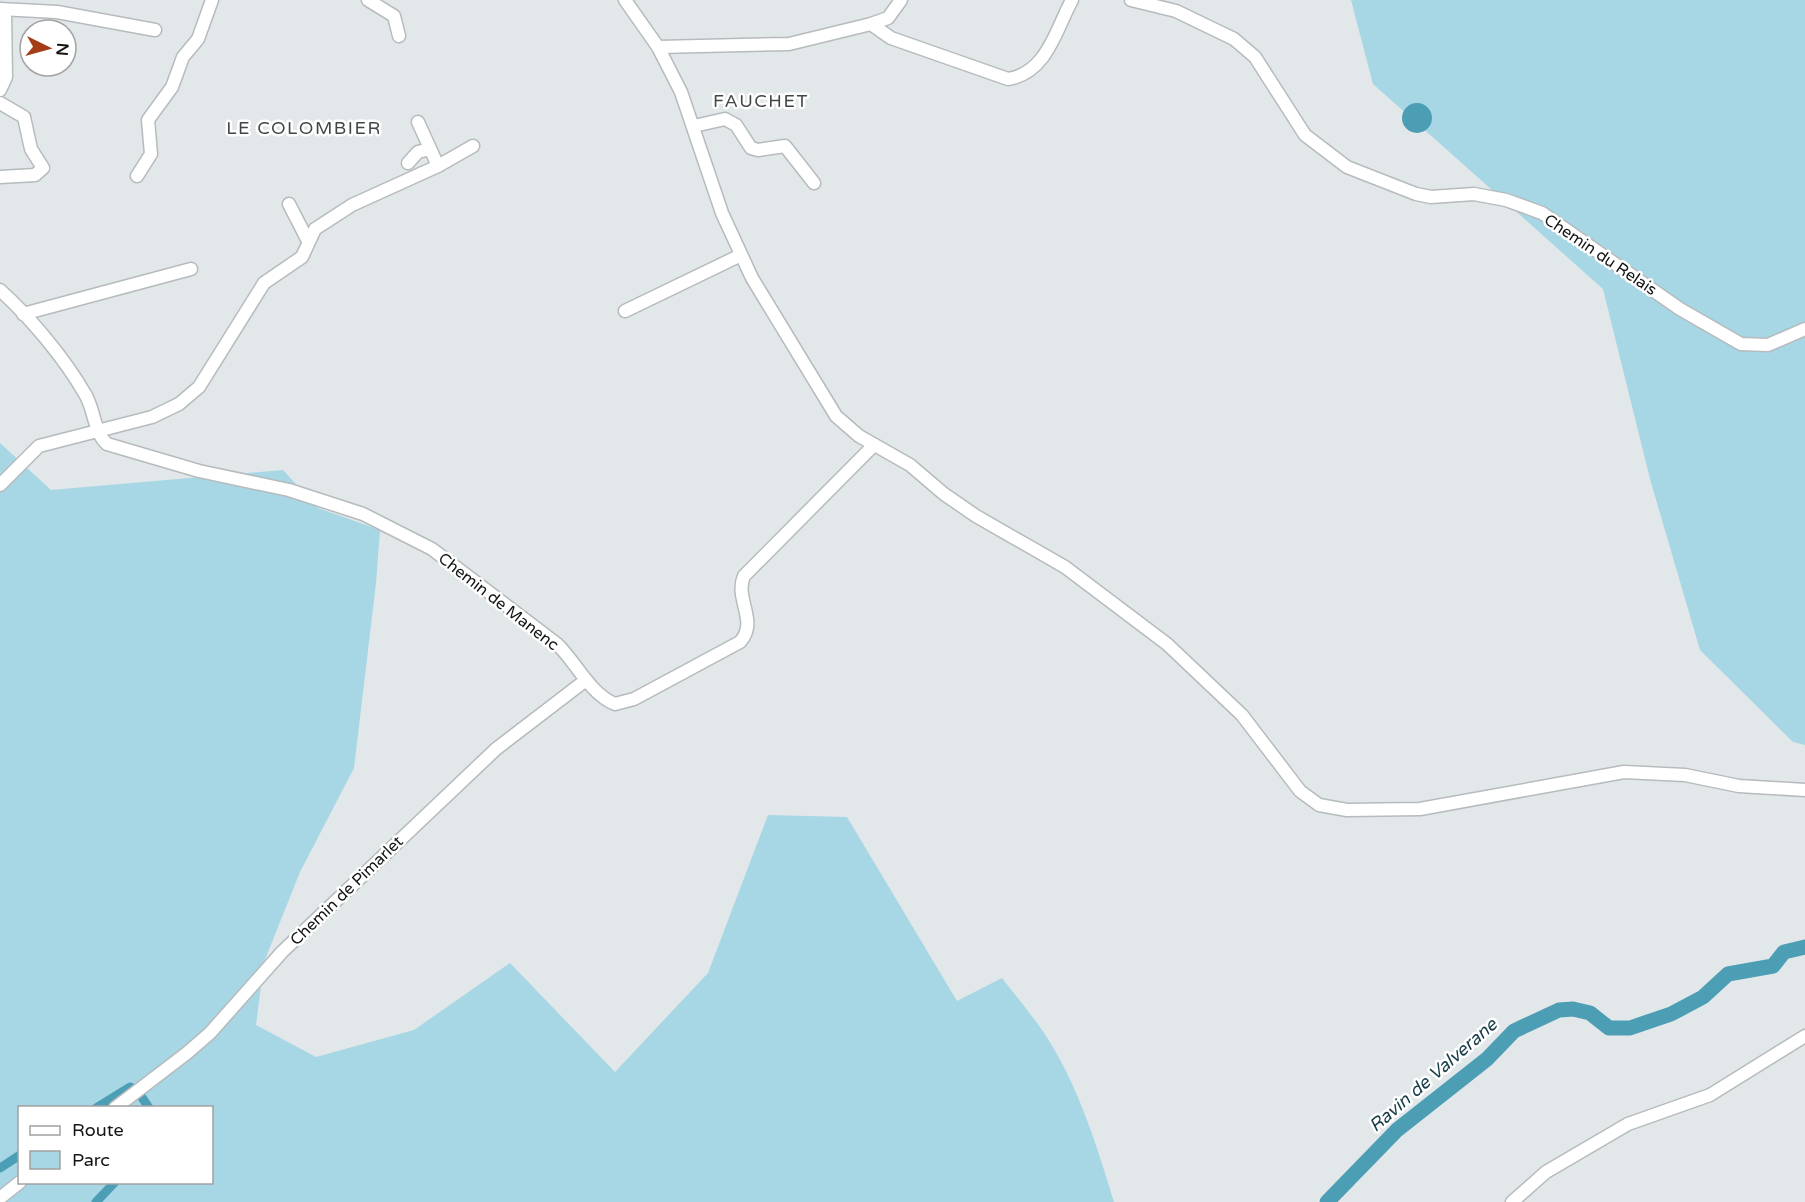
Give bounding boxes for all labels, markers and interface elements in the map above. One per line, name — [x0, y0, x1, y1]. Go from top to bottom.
north arrow — [18, 18, 78, 78]
text: N — [51, 42, 72, 56]
district label: FAUCHET — [713, 90, 809, 112]
district label: LE COLOMBIER — [226, 117, 382, 139]
street label: Chemin du Relais — [1540, 210, 1661, 300]
street label: Chemin de Manenc — [434, 549, 563, 655]
street label: Chemin de Pimarlet — [286, 832, 407, 950]
water label: Ravin de Valverane — [1364, 1013, 1502, 1137]
legend — [18, 1106, 213, 1184]
text: Route — [72, 1119, 124, 1141]
text: Parc — [72, 1149, 110, 1171]

